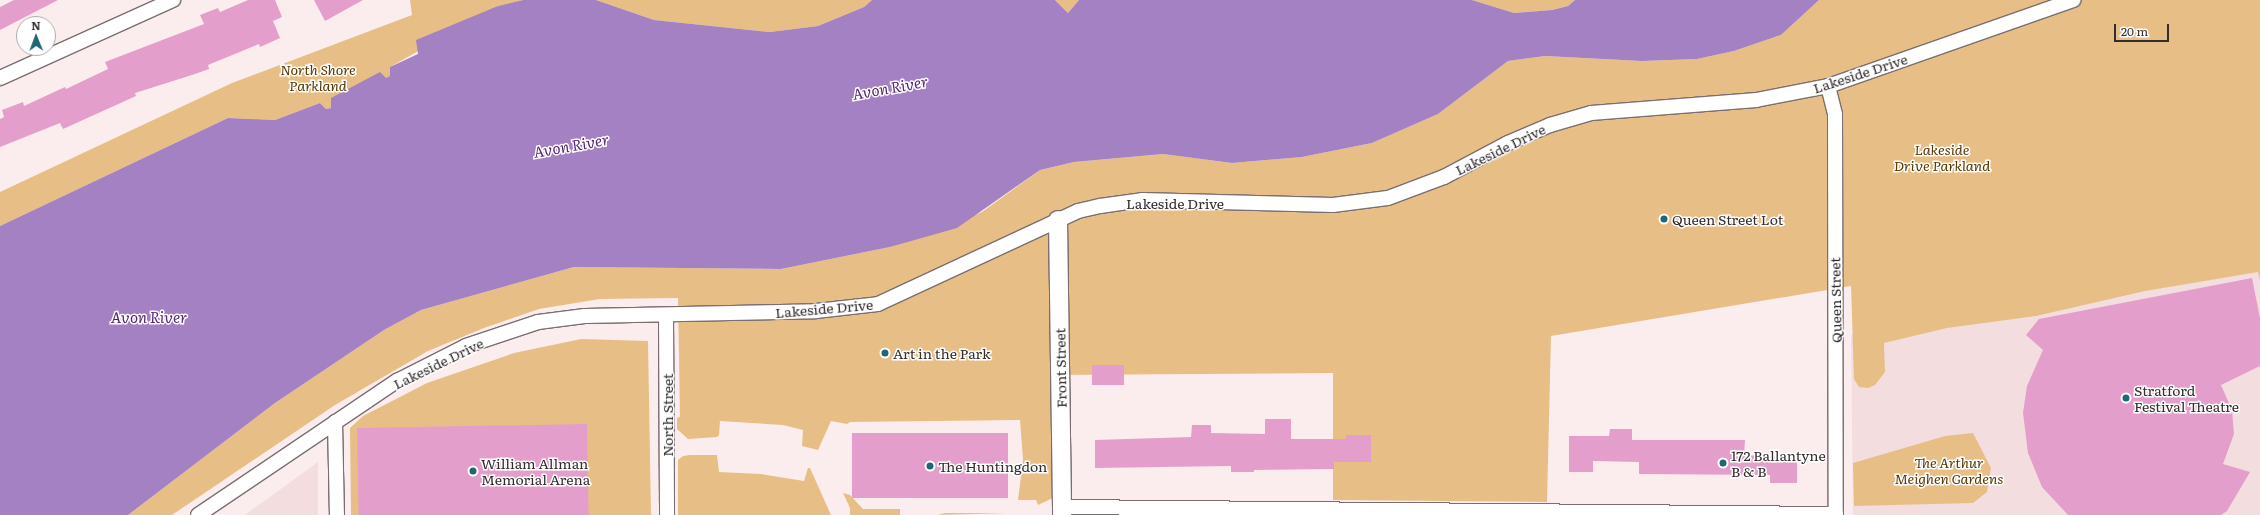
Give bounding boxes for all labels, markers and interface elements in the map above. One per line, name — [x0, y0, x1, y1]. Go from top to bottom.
north arrow — [16, 16, 56, 56]
scale bar — [2116, 16, 2171, 42]
text: N — [31, 17, 41, 33]
text: 20 m — [2121, 22, 2148, 40]
street label: Lakeside Drive — [1811, 50, 1909, 96]
park label: North Shore Parkland — [280, 61, 356, 94]
water label: Avon River — [851, 71, 929, 103]
street label: Lakeside Drive — [1452, 120, 1548, 178]
water label: Avon River — [532, 129, 610, 161]
park label: Lakeside Drive Parkland — [1894, 141, 1990, 174]
street label: Lakeside Drive — [1126, 195, 1224, 211]
place label: Queen Street Lot — [1672, 211, 1783, 227]
marker: Queen Street Lot — [1659, 214, 1669, 224]
street label: Queen Street — [1826, 257, 1844, 343]
street label: Lakeside Drive — [774, 295, 874, 321]
water label: Avon River — [111, 308, 187, 326]
street label: Front Street — [1051, 328, 1069, 408]
street label: Lakeside Drive — [390, 334, 486, 392]
place label: Art in the Park — [893, 345, 990, 361]
marker: Art in the Park — [880, 348, 890, 358]
street label: North Street — [659, 373, 675, 457]
place label: Stratford Festival Theatre — [2134, 382, 2239, 414]
marker: Stratford Festival Theatre — [2121, 393, 2131, 403]
place label: 172 Ballantyne B & B — [1731, 447, 1826, 480]
park label: The Arthur Meighen Gardens — [1895, 454, 2003, 486]
place label: William Allman Memorial Arena — [481, 455, 590, 488]
place label: The Huntingdon — [938, 458, 1047, 474]
marker: 172 Ballantyne B & B — [1718, 458, 1728, 468]
marker: The Huntingdon — [925, 461, 935, 471]
marker: William Allman Memorial Arena — [468, 466, 478, 476]

